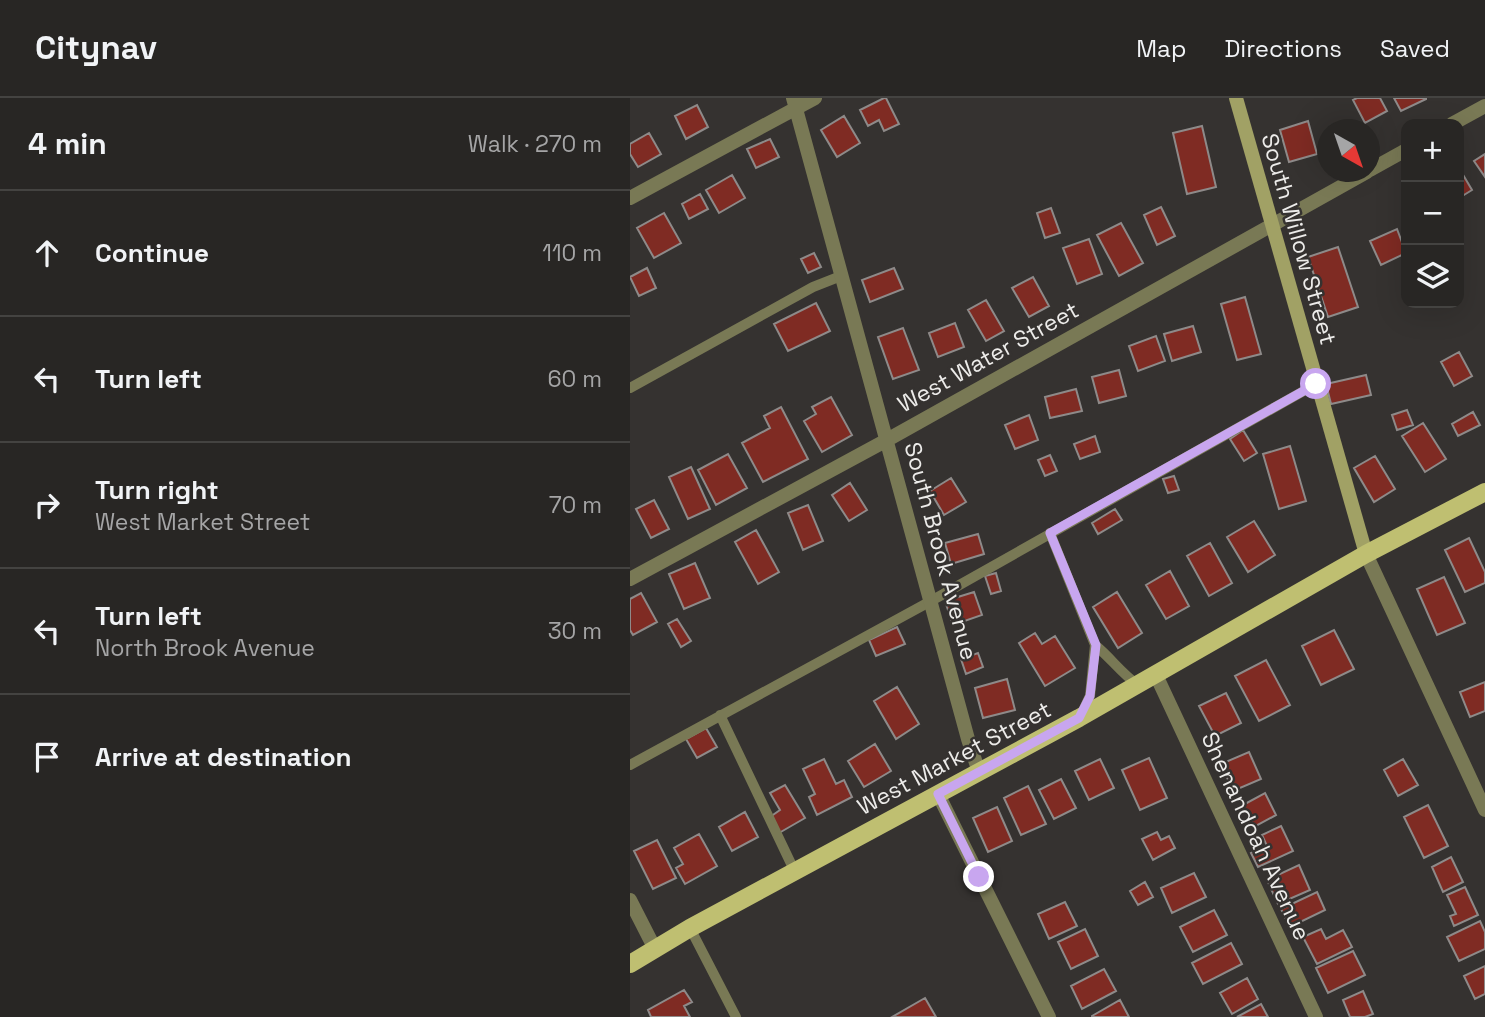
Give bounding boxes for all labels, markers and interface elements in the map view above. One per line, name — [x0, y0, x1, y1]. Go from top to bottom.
text: Citynav — [35, 27, 157, 69]
text: Map — [1136, 33, 1186, 64]
text: Directions — [1224, 33, 1342, 64]
text: Saved — [1380, 33, 1450, 64]
north arrow — [1317, 119, 1380, 182]
map controls — [1401, 119, 1464, 308]
button: + — [1401, 119, 1464, 182]
text: 4 min — [28, 124, 107, 163]
text: Walk · 270 m — [468, 129, 602, 159]
street label: South Willow Street — [1254, 130, 1344, 348]
button: − — [1401, 182, 1464, 245]
icon: ahead — [28, 234, 66, 272]
text: Continue — [95, 236, 209, 270]
text: 110 m — [542, 238, 602, 268]
button: layers — [1401, 245, 1464, 308]
street label: West Water Street — [892, 295, 1084, 419]
icon: left — [28, 360, 66, 398]
text: Turn left — [95, 362, 202, 396]
text: 60 m — [547, 364, 602, 394]
route start — [1300, 368, 1331, 399]
street label: South Brook Avenue — [898, 439, 984, 663]
text: Turn right — [95, 473, 219, 507]
icon: right — [28, 486, 66, 524]
text: 70 m — [549, 490, 602, 520]
text: West Market Street — [95, 507, 310, 537]
text: Turn left — [95, 599, 202, 633]
icon: left — [28, 612, 66, 650]
text: 30 m — [548, 616, 602, 646]
text: North Brook Avenue — [95, 633, 315, 663]
street label: West Market Street — [852, 694, 1056, 822]
street label: Shenandoah Avenue — [1195, 727, 1317, 945]
icon: arrive — [28, 738, 66, 776]
text: Arrive at destination — [95, 740, 352, 774]
route end — [963, 861, 994, 892]

